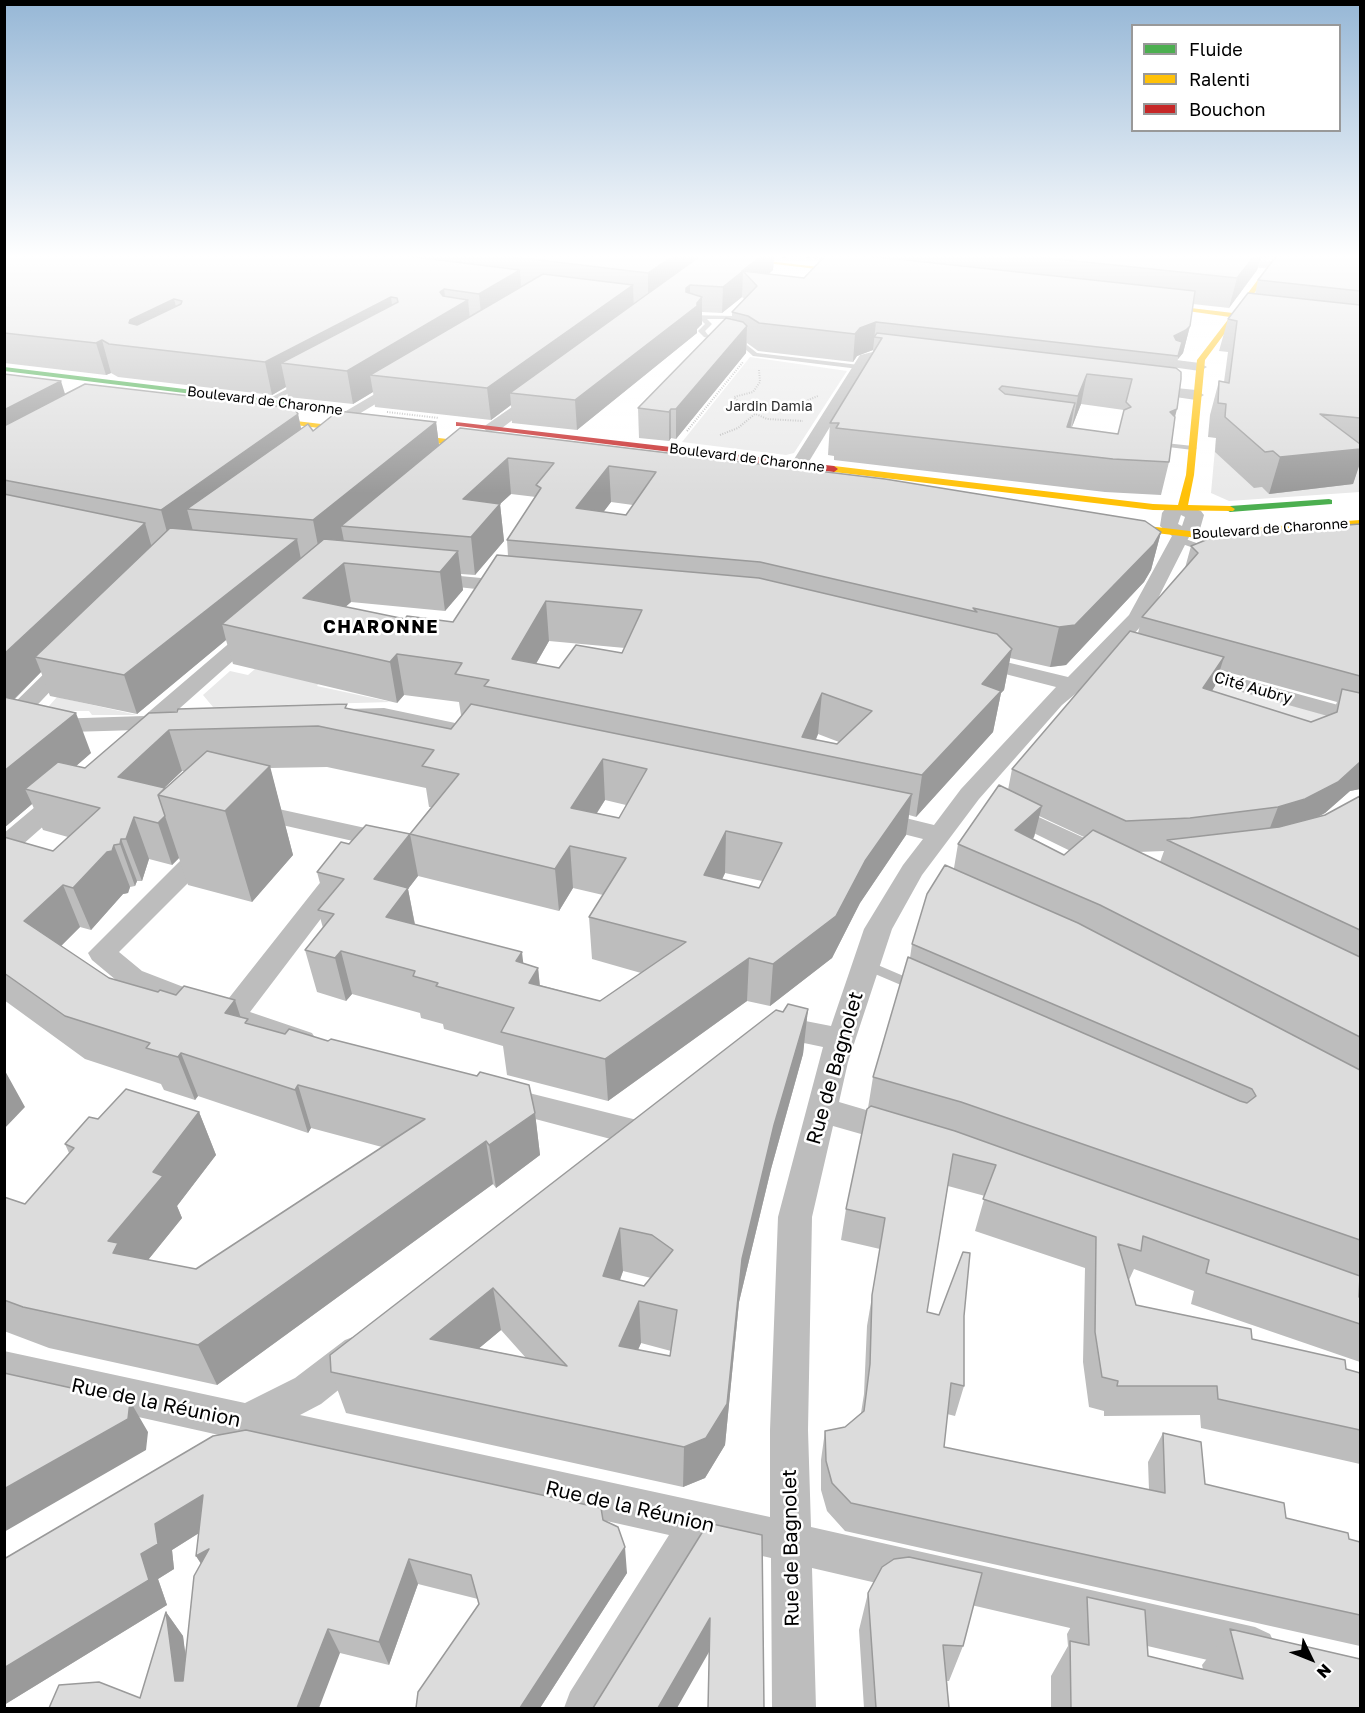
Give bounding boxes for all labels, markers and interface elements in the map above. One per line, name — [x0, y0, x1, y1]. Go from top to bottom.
legend — [1131, 24, 1341, 132]
text: Fluide — [1189, 38, 1243, 60]
text: Ralenti — [1189, 68, 1250, 90]
text: Bouchon — [1189, 98, 1266, 120]
street label: Boulevard de Charonne — [186, 383, 344, 419]
park label: Jardin Damia — [725, 399, 813, 415]
street label: Boulevard de Charonne — [668, 440, 826, 476]
street label: Boulevard de Charonne — [1191, 515, 1349, 543]
district label: CHARONNE — [323, 616, 439, 638]
street label: Cité Aubry — [1212, 668, 1294, 708]
street label: Rue de Bagnolet — [802, 989, 868, 1147]
street label: Rue de la Réunion — [69, 1373, 243, 1433]
street label: Rue de Bagnolet — [778, 1469, 804, 1627]
street label: Rue de la Réunion — [543, 1476, 717, 1538]
north arrow — [1281, 1629, 1341, 1689]
text: N — [1313, 1660, 1336, 1683]

